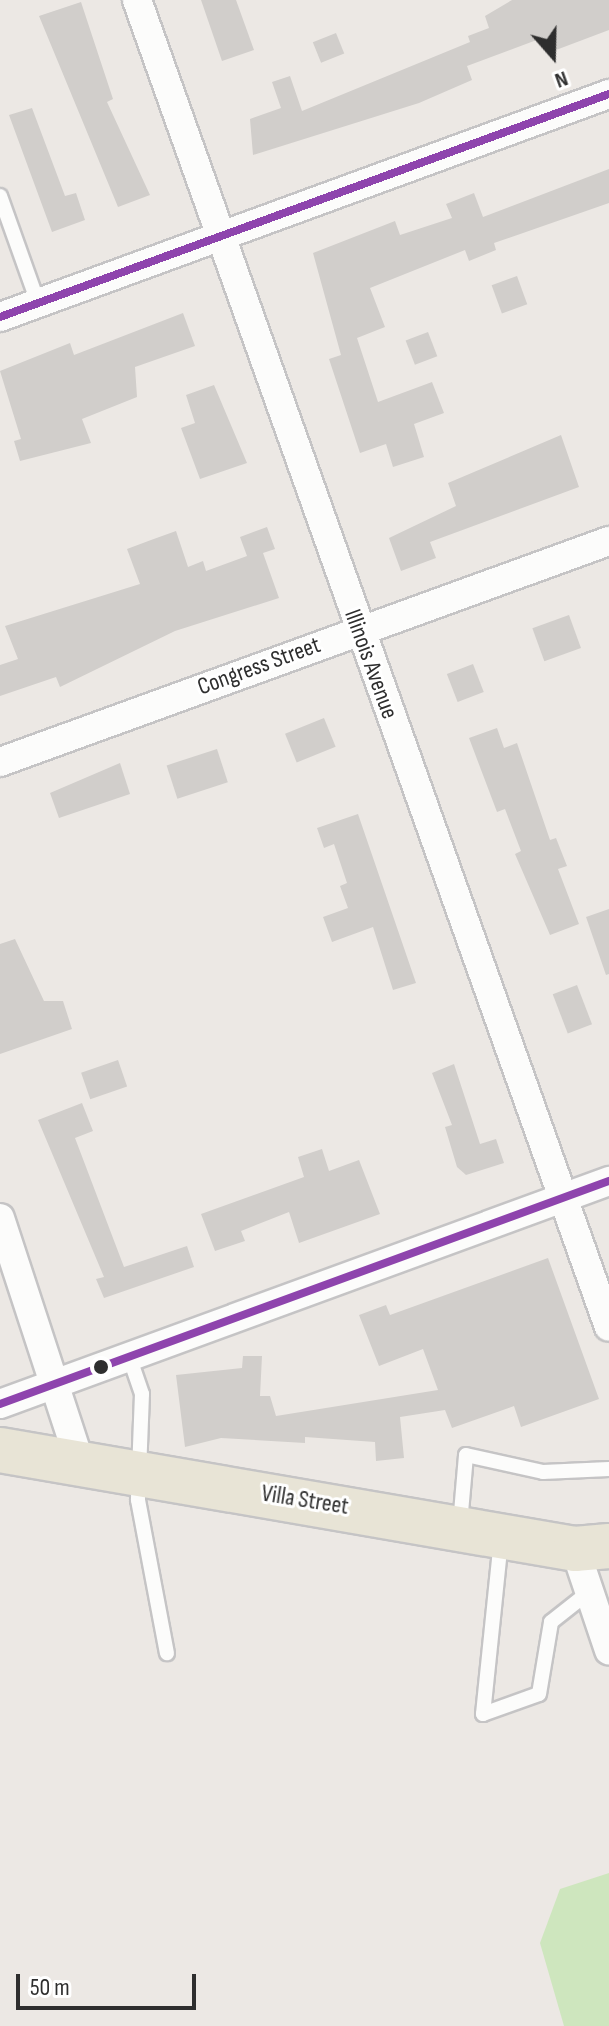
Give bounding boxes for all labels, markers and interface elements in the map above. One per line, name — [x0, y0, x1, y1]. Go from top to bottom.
north arrow — [513, 16, 593, 96]
text: N — [551, 64, 572, 94]
street label: Illinois Avenue — [338, 605, 404, 723]
street label: Congress Street — [194, 630, 324, 702]
unlabelled marker — [93, 1359, 109, 1375]
street label: Villa Street — [259, 1479, 351, 1521]
scale bar — [20, 1958, 200, 2008]
text: 50 m — [30, 1973, 70, 2002]

